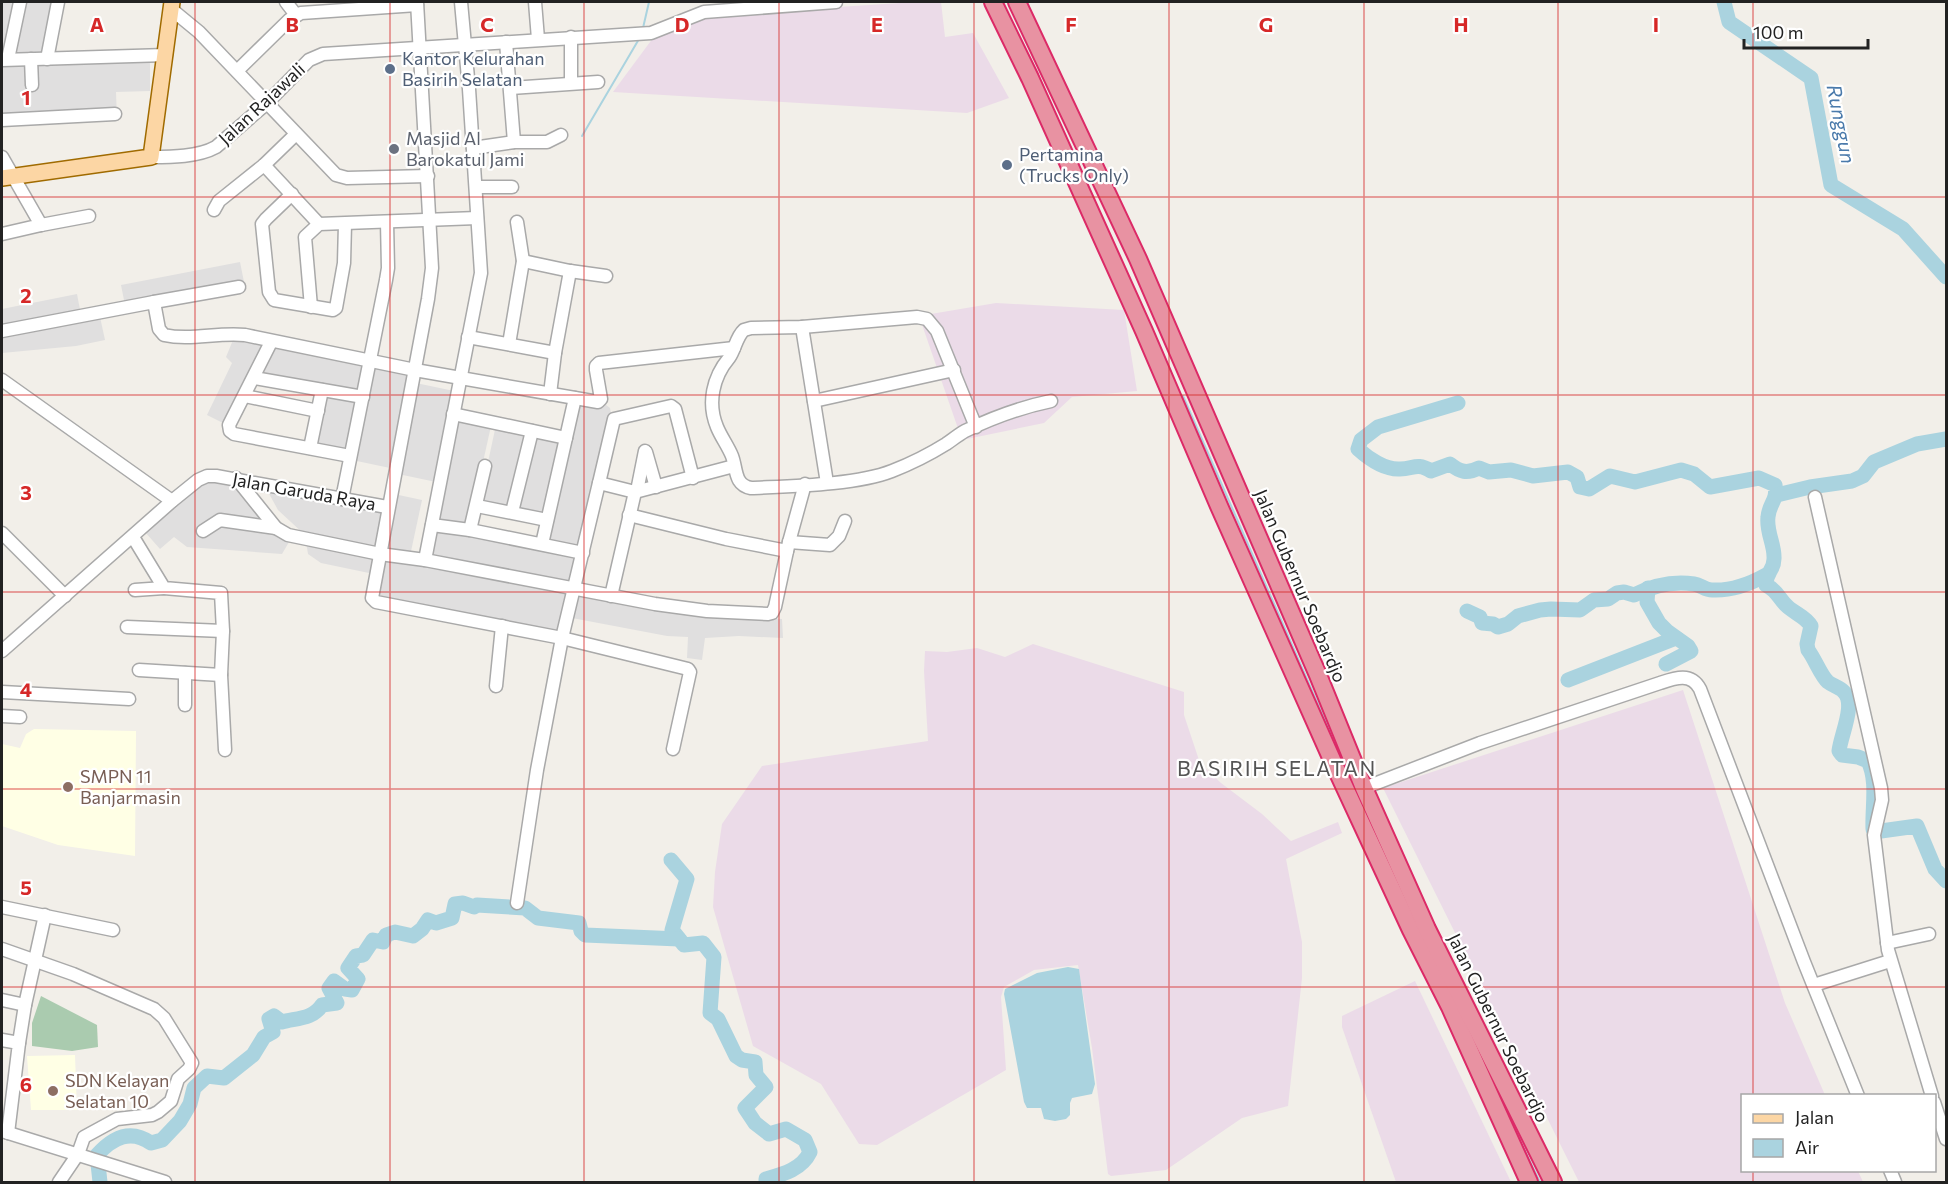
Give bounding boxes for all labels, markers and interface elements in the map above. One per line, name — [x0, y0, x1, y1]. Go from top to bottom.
text: A — [90, 12, 104, 36]
text: B — [285, 12, 299, 36]
text: C — [480, 12, 494, 36]
text: D — [675, 12, 689, 36]
text: E — [871, 12, 883, 36]
text: F — [1065, 12, 1077, 36]
text: G — [1259, 12, 1273, 36]
text: H — [1454, 12, 1469, 36]
text: I — [1653, 12, 1659, 36]
scale bar — [1744, 12, 1868, 50]
text: 100 m — [1753, 21, 1803, 43]
place label: Kantor Kelurahan Basirih Selatan — [402, 47, 544, 90]
street label: Jalan Rajawali — [213, 58, 309, 149]
marker: Kantor Kelurahan Basirih Selatan — [383, 62, 397, 76]
water label: Runggun — [1823, 82, 1861, 165]
text: 1 — [21, 85, 31, 109]
place label: Masjid Al Barokatul Jami — [406, 127, 524, 170]
marker: Masjid Al Barokatul Jami — [387, 142, 401, 156]
place label: Pertamina (Trucks Only) — [1019, 143, 1129, 186]
marker: Pertamina (Trucks Only) — [1000, 158, 1014, 172]
text: 2 — [20, 283, 32, 307]
street label: Jalan Garuda Raya — [231, 468, 378, 514]
text: 3 — [20, 480, 32, 504]
street label: Jalan Gubernur Soebardjo — [1250, 486, 1352, 685]
text: 4 — [20, 677, 32, 701]
district label: BASIRIH SELATAN — [1177, 755, 1377, 780]
place label: SMPN 11 Banjarmasin — [80, 765, 181, 808]
marker: SMPN 11 Banjarmasin — [61, 780, 75, 794]
text: 5 — [20, 875, 32, 899]
street label: Jalan Gubernur Soebardjo — [1444, 929, 1554, 1126]
place label: SDN Kelayan Selatan 10 — [65, 1069, 169, 1112]
text: 6 — [20, 1072, 32, 1096]
marker: SDN Kelayan Selatan 10 — [46, 1084, 60, 1098]
legend — [1741, 1094, 1936, 1172]
text: Jalan — [1795, 1106, 1834, 1128]
text: Air — [1795, 1136, 1819, 1158]

